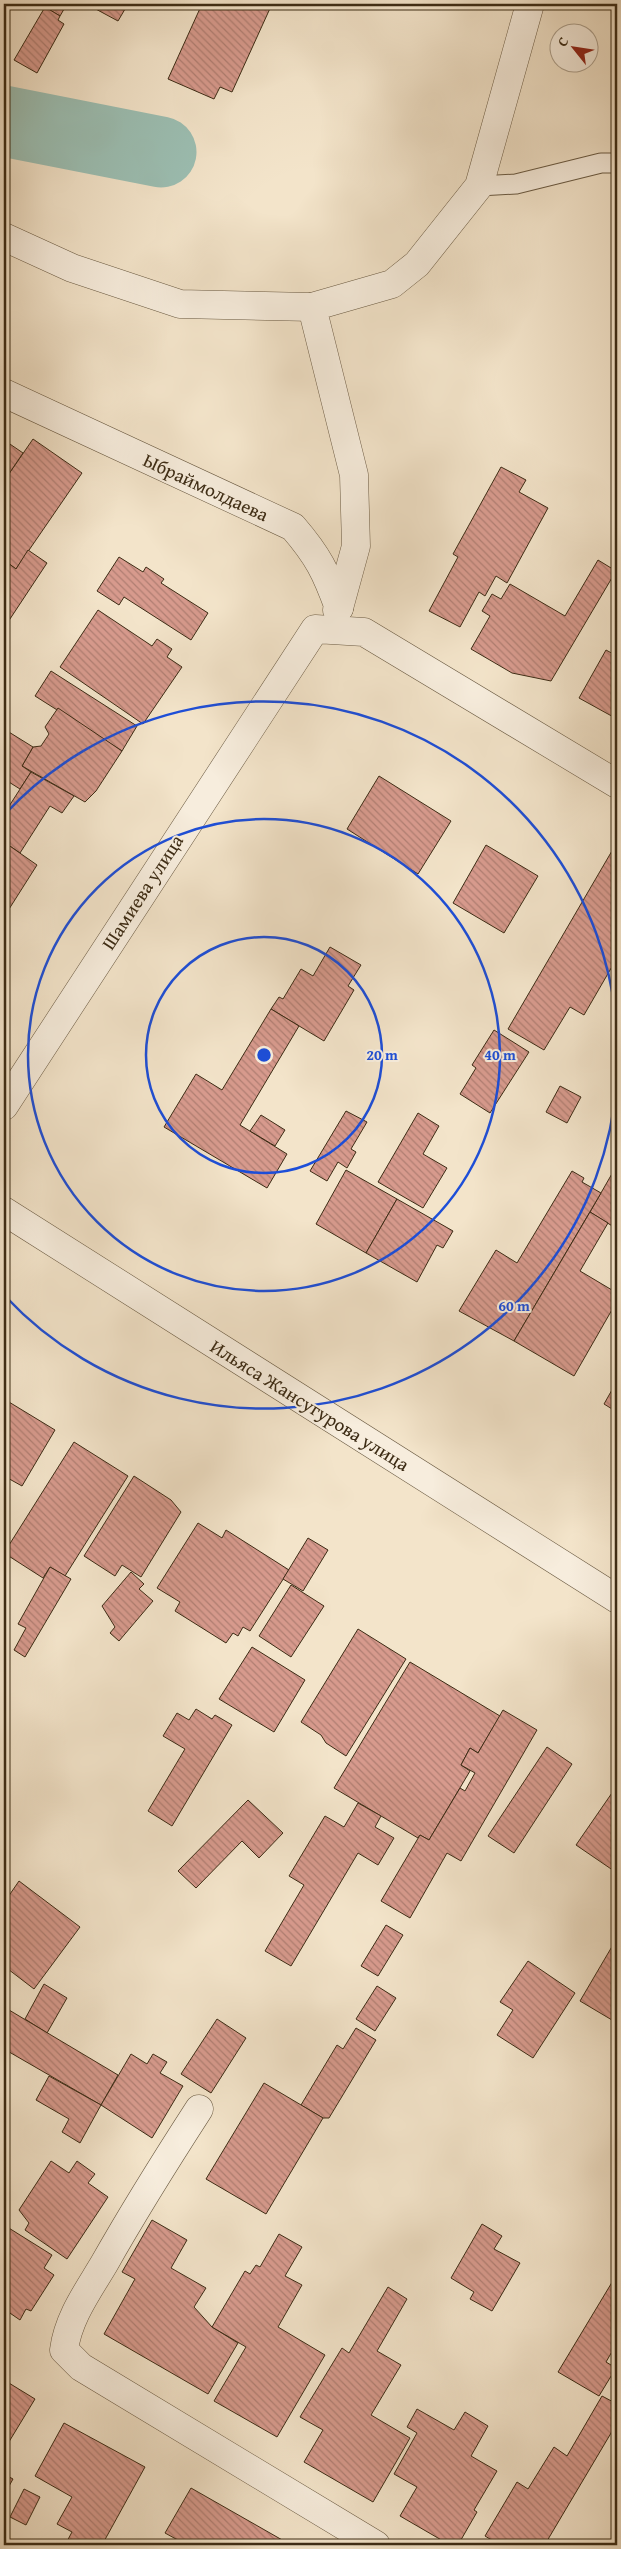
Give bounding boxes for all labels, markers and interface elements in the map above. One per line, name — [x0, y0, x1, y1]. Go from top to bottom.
north arrow — [548, 22, 598, 72]
text: С — [552, 33, 573, 50]
street label: Ыбраймолдаева — [139, 446, 273, 528]
street label: Шамиева улица — [94, 829, 190, 955]
text: 20 m — [366, 1044, 398, 1065]
text: 40 m — [484, 1044, 516, 1065]
centre of rings — [255, 1046, 273, 1064]
text: 60 m — [498, 1295, 530, 1316]
street label: Ильяса Жансугурова улица — [205, 1332, 415, 1478]

